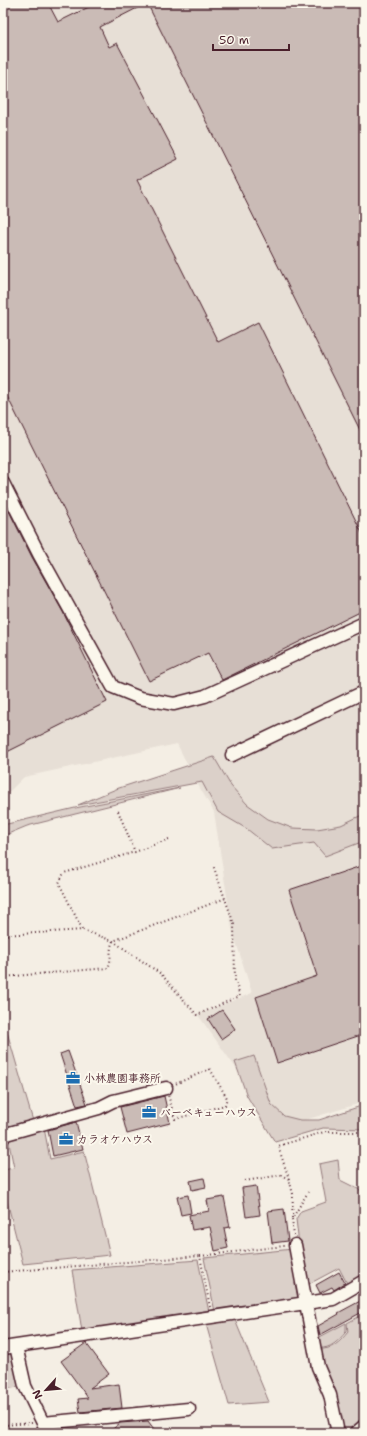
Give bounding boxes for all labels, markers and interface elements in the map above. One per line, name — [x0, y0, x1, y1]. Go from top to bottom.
scale bar — [213, 26, 289, 52]
text: 50 m — [219, 32, 249, 48]
office icon: 小林農園事務所 — [65, 1070, 81, 1086]
place label: 小林農園事務所 — [84, 1071, 161, 1086]
office icon: バーベキューハウス — [141, 1104, 157, 1120]
place label: バーベキューハウス — [160, 1105, 257, 1120]
office icon: カラオケハウス — [58, 1131, 74, 1147]
place label: カラオケハウス — [77, 1132, 153, 1147]
north arrow — [26, 1370, 66, 1410]
text: N — [29, 1387, 46, 1402]

